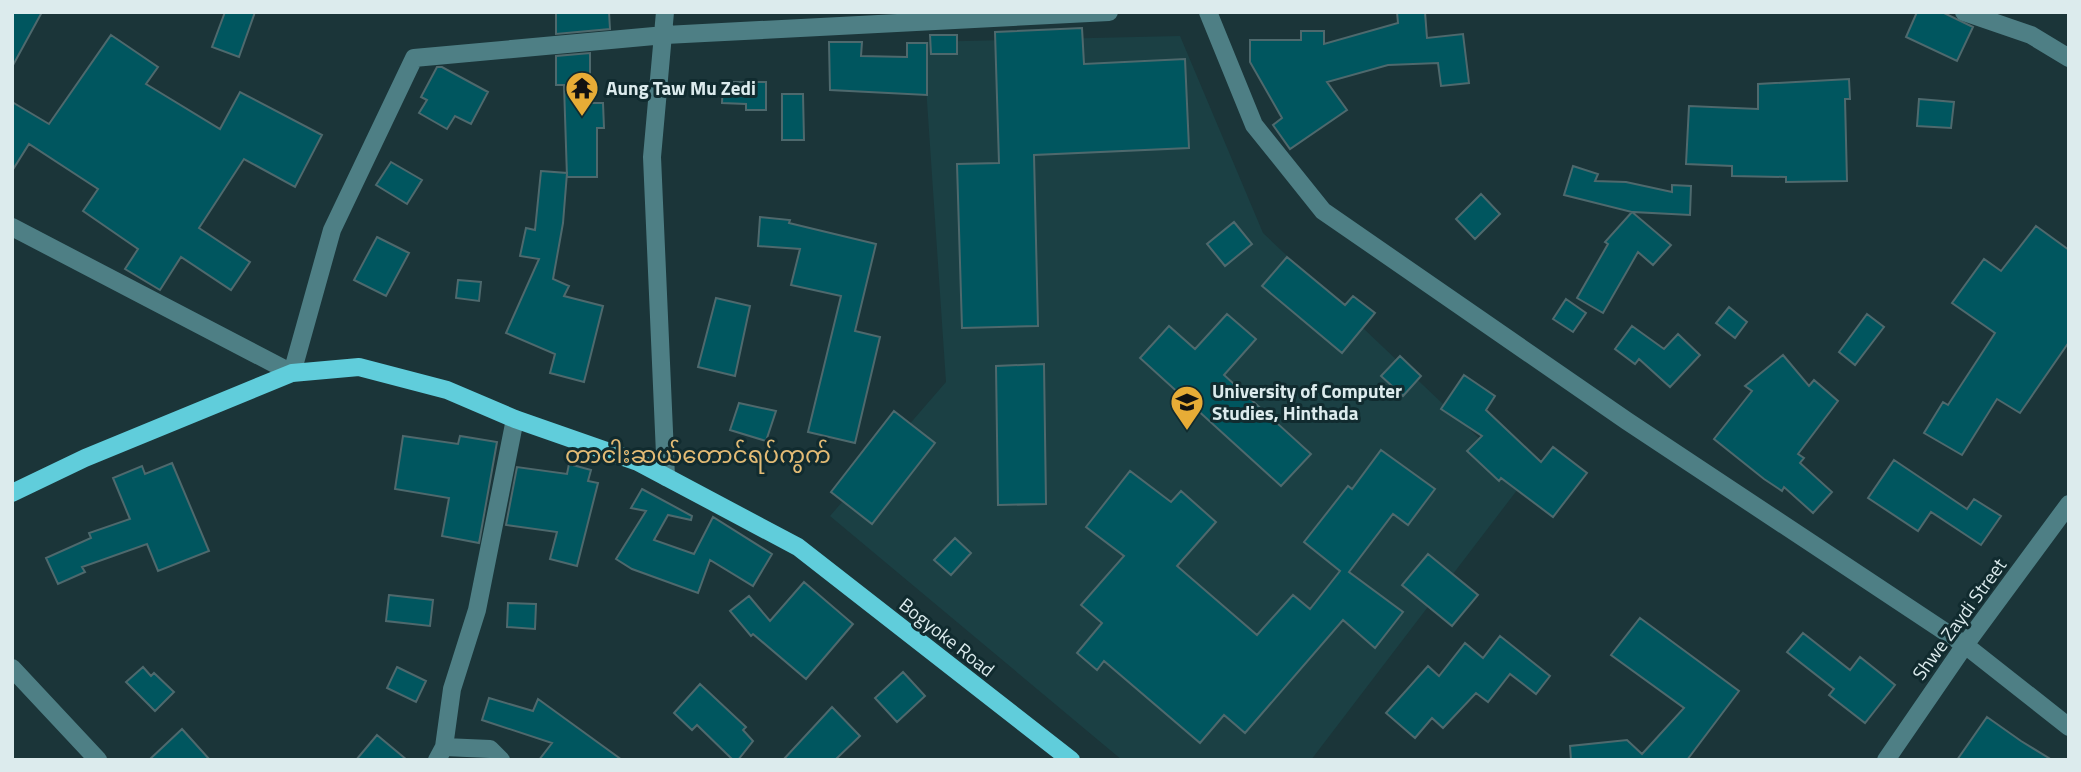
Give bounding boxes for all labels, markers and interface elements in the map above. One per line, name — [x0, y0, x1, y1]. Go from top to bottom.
temple icon: Aung Taw Mu Zedi — [563, 69, 601, 118]
place label: Aung Taw Mu Zedi — [606, 73, 756, 102]
place label: University of Computer Studies, Hinthada — [1212, 376, 1402, 427]
school or university icon: University of Computer Studies, Hinthada — [1168, 383, 1206, 432]
district label: တာငါးဆယ်တောင်ရပ်ကွက် — [565, 437, 831, 474]
street label: Shwe Zaydi Street — [1904, 551, 2013, 686]
street label: Bogyoke Road — [893, 590, 1001, 683]

